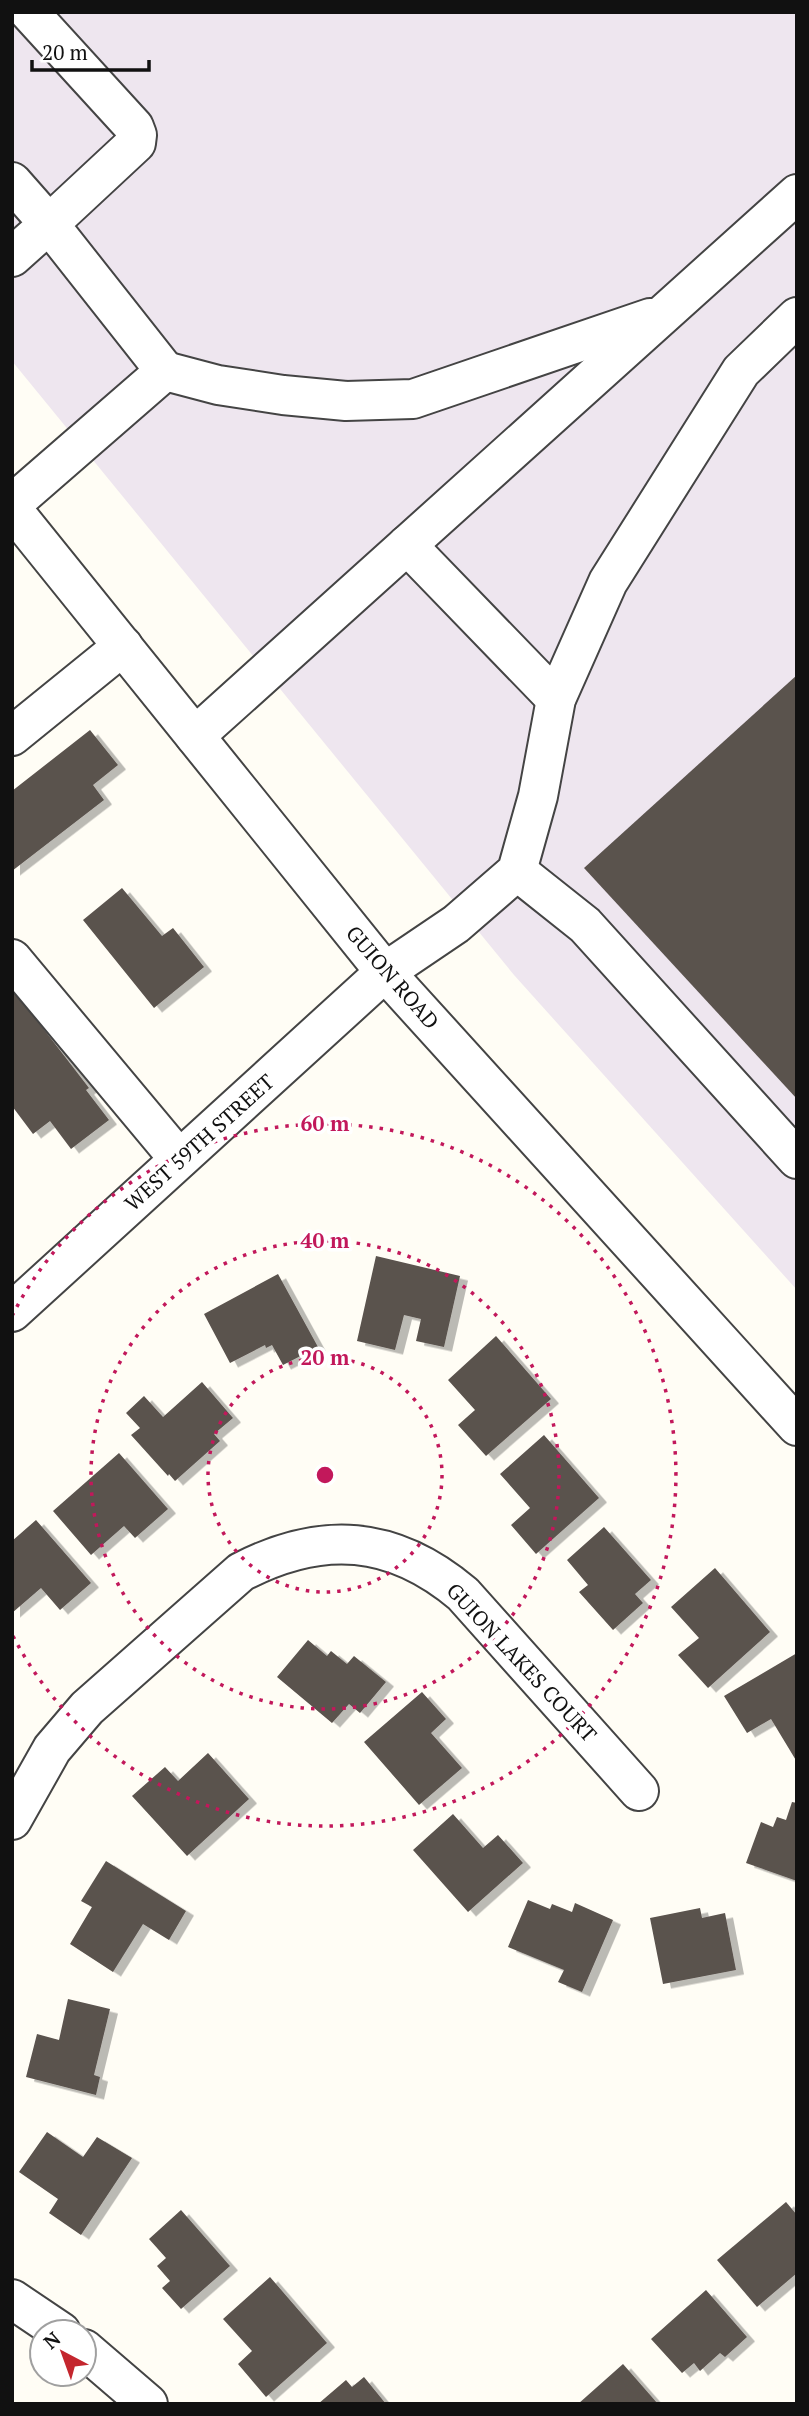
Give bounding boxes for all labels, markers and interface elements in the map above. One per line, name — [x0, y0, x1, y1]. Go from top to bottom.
scale bar — [32, 28, 149, 72]
text: 20 m — [42, 38, 88, 66]
street label: GUION ROAD — [340, 919, 446, 1035]
street label: WEST 59TH STREET — [118, 1067, 280, 1217]
text: 60 m — [301, 1109, 350, 1137]
text: 40 m — [301, 1226, 350, 1254]
text: 20 m — [301, 1343, 350, 1371]
centre of rings — [313, 1463, 337, 1487]
street label: GUION LAKES COURT — [441, 1576, 603, 1748]
north arrow — [28, 2318, 98, 2388]
text: N — [38, 2325, 66, 2354]

